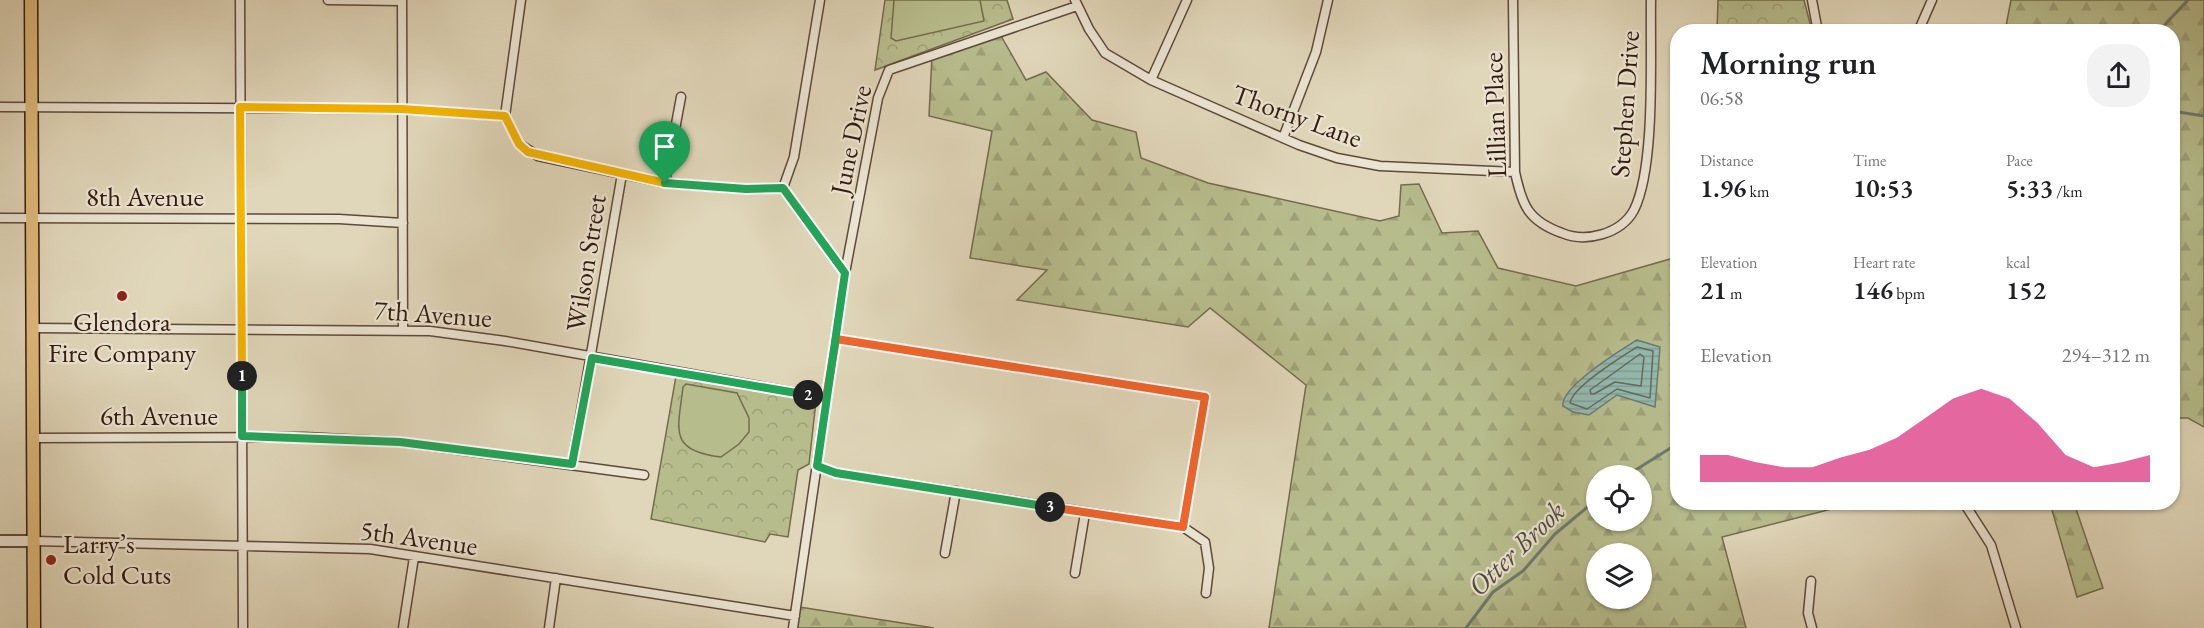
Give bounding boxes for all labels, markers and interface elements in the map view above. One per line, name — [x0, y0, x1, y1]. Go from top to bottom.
street label: Stephen Drive — [1602, 29, 1647, 178]
text: Morning run — [1700, 41, 1877, 84]
button: share — [2087, 44, 2150, 107]
street label: Lillian Place — [1475, 52, 1514, 178]
street label: Thorny Lane — [1227, 76, 1367, 155]
street label: June Drive — [821, 82, 879, 200]
text: 06:58 — [1700, 85, 1743, 111]
pin — [639, 121, 690, 183]
icon: arrive — [648, 130, 681, 163]
text: Distance — [1700, 150, 1753, 171]
text: Time — [1853, 150, 1886, 171]
text: Pace — [2006, 150, 2033, 171]
text: 1.96 — [1700, 171, 1746, 205]
text: 10:53 — [1853, 171, 1913, 205]
text: 5:33 — [2006, 171, 2053, 205]
street label: 8th Avenue — [86, 179, 204, 214]
text: km — [1746, 181, 1769, 202]
text: /km — [2053, 181, 2083, 202]
street label: Wilson Street — [557, 191, 614, 334]
text: Elevation — [1700, 252, 1758, 273]
text: Heart rate — [1853, 252, 1915, 273]
text: kcal — [2006, 252, 2030, 273]
text: 21 — [1700, 273, 1727, 307]
text: 146 — [1853, 273, 1893, 307]
text: 152 — [2006, 273, 2046, 307]
text: m — [1727, 283, 1742, 304]
text: bpm — [1893, 283, 1925, 304]
marker: Glendora Fire Company — [115, 289, 129, 303]
street label: 7th Avenue — [373, 292, 493, 335]
place label: Glendora Fire Company — [48, 304, 196, 370]
text: Elevation — [1700, 342, 1772, 368]
text: 294–312 m — [2062, 342, 2150, 368]
pin: 1 — [227, 361, 257, 391]
text: 1 — [238, 365, 246, 386]
pin: 2 — [793, 380, 823, 410]
text: 2 — [804, 384, 812, 405]
street label: 6th Avenue — [100, 398, 218, 433]
map controls — [1586, 465, 1652, 609]
button: locate — [1586, 465, 1652, 531]
pin: 3 — [1035, 492, 1065, 522]
water label: Otter Brook — [1460, 493, 1572, 603]
text: 3 — [1046, 496, 1054, 517]
street label: 5th Avenue — [358, 512, 480, 563]
place label: Larry’s Cold Cuts — [63, 526, 171, 592]
button: layers — [1586, 543, 1652, 609]
marker: Larry’s Cold Cuts — [44, 553, 58, 567]

